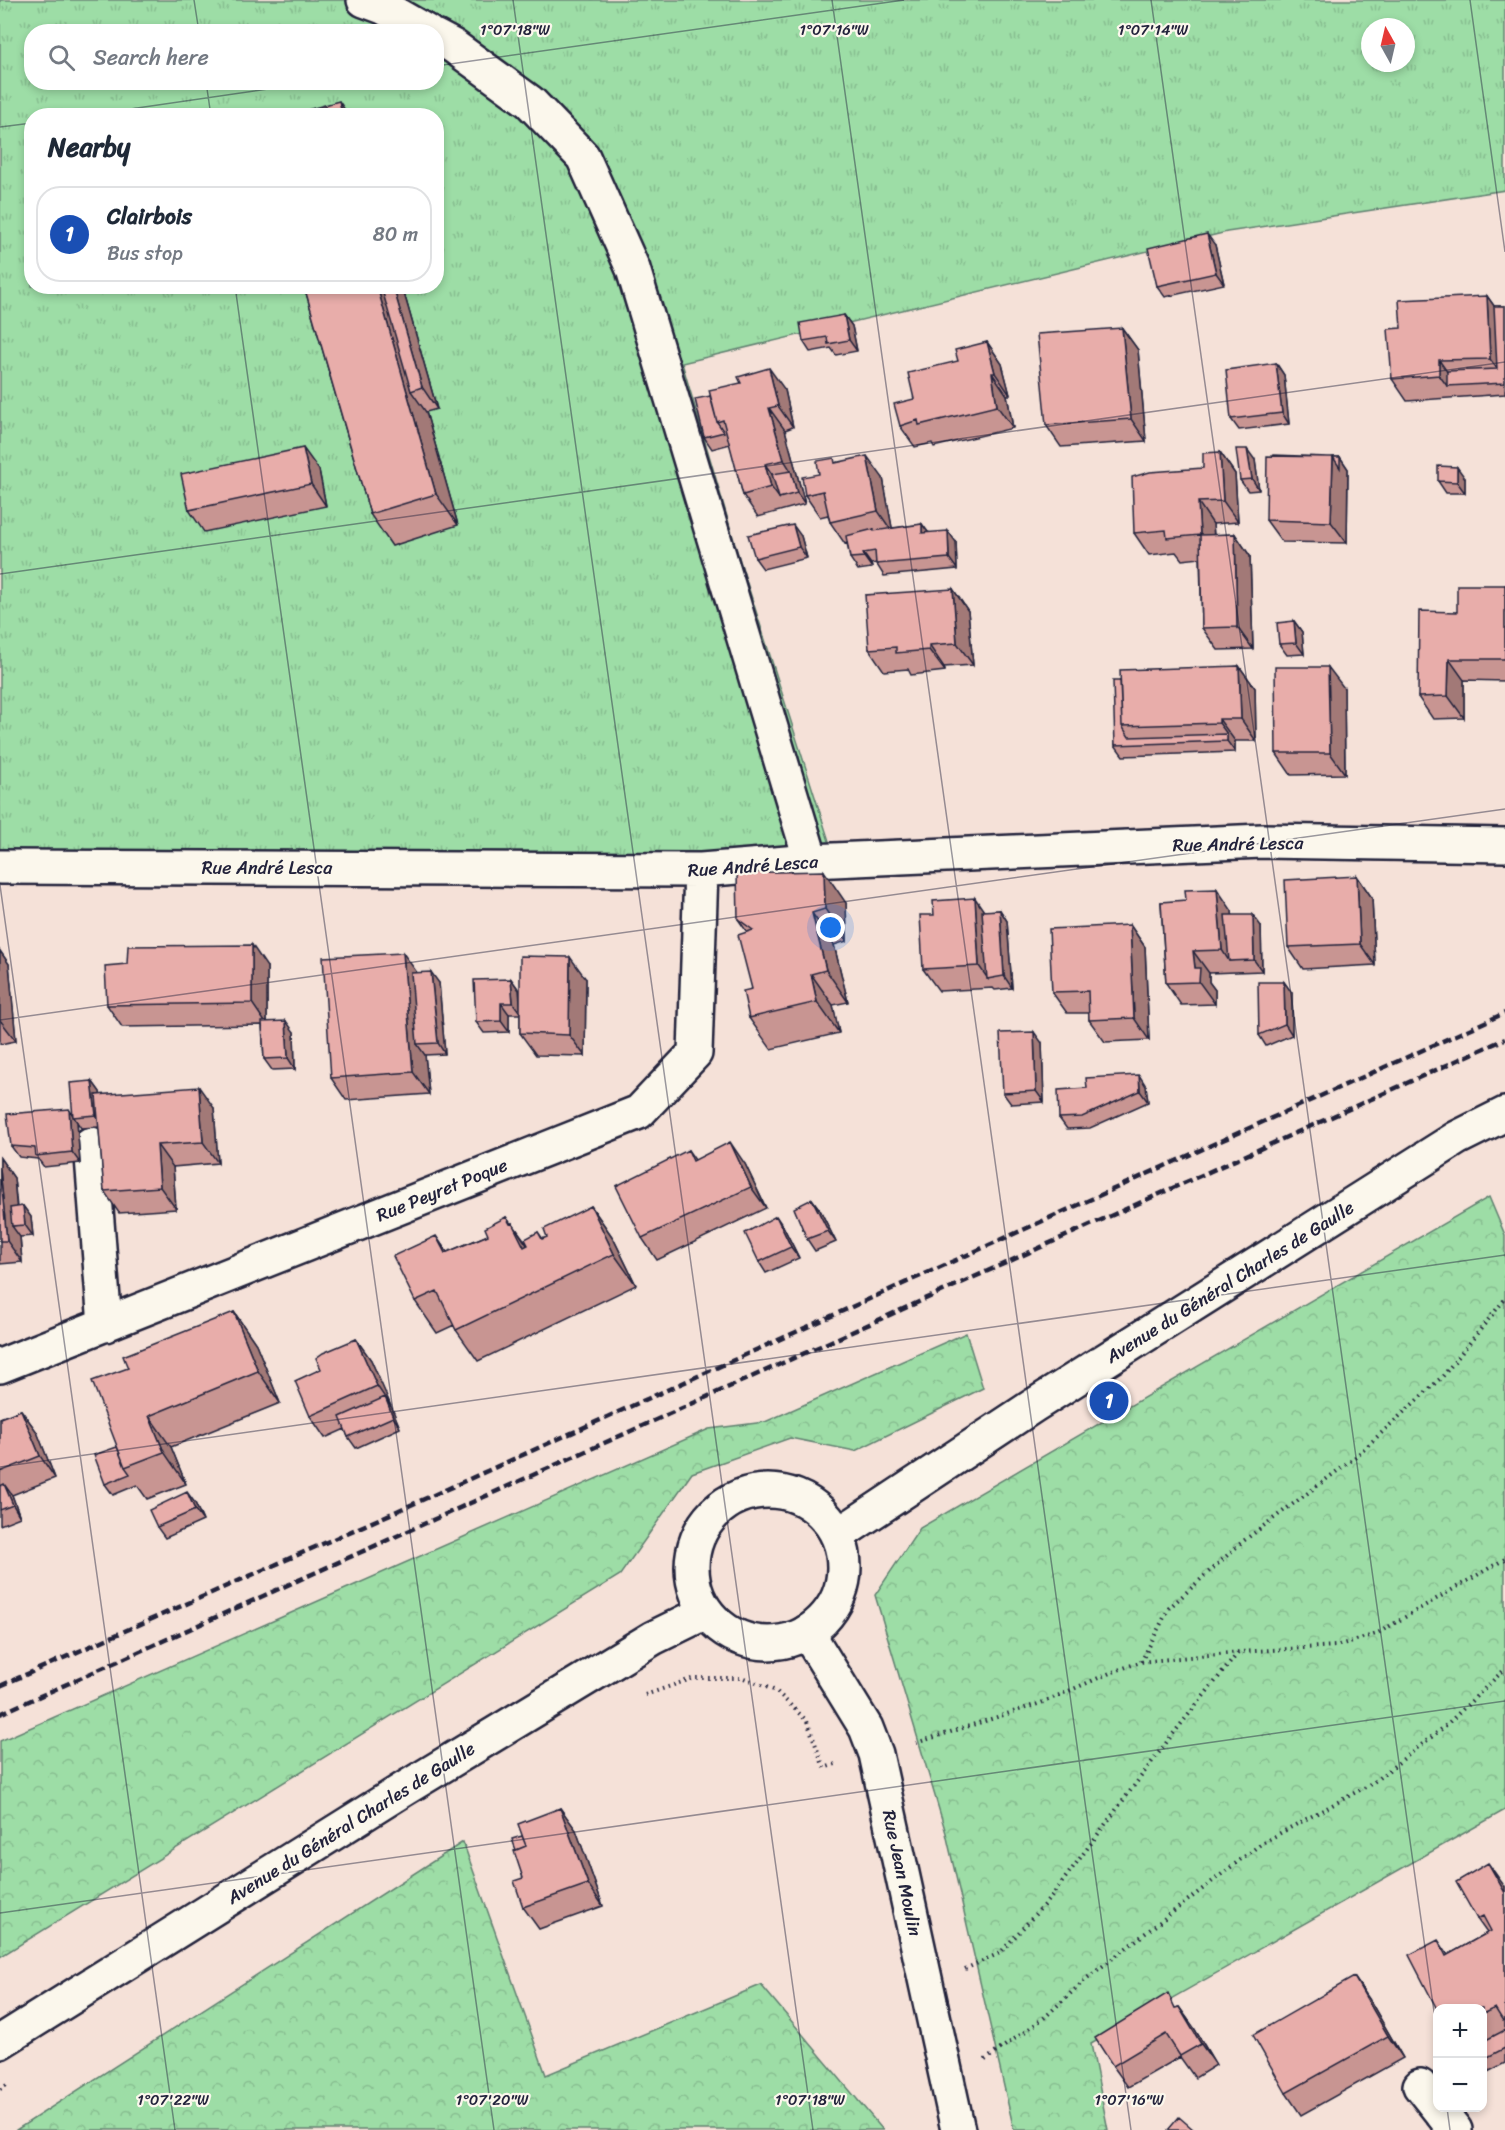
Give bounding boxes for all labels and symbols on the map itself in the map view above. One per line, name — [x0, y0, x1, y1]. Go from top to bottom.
text: 1°07'18"W — [480, 17, 550, 43]
text: 1°07'16"W — [799, 17, 869, 43]
text: 1°07'14"W — [1118, 17, 1188, 43]
north arrow — [1361, 18, 1415, 72]
street label: Rue André Lesca — [1172, 827, 1305, 861]
street label: Rue André Lesca — [687, 845, 820, 887]
street label: Rue André Lesca — [202, 852, 333, 884]
your location — [816, 913, 845, 942]
street label: Rue Peyret Poque — [371, 1149, 513, 1231]
street label: Avenue du Général Charles de Gaulle — [1098, 1192, 1361, 1372]
pin: 1 — [1090, 1378, 1128, 1424]
street label: Avenue du Général Charles de Gaulle — [219, 1733, 482, 1913]
street label: Rue Jean Moulin — [873, 1807, 931, 1939]
text: 1°07'22"W — [137, 2087, 209, 2113]
text: 1°07'20"W — [456, 2087, 529, 2113]
text: 1°07'18"W — [775, 2087, 845, 2113]
text: 1°07'16"W — [1094, 2087, 1164, 2113]

